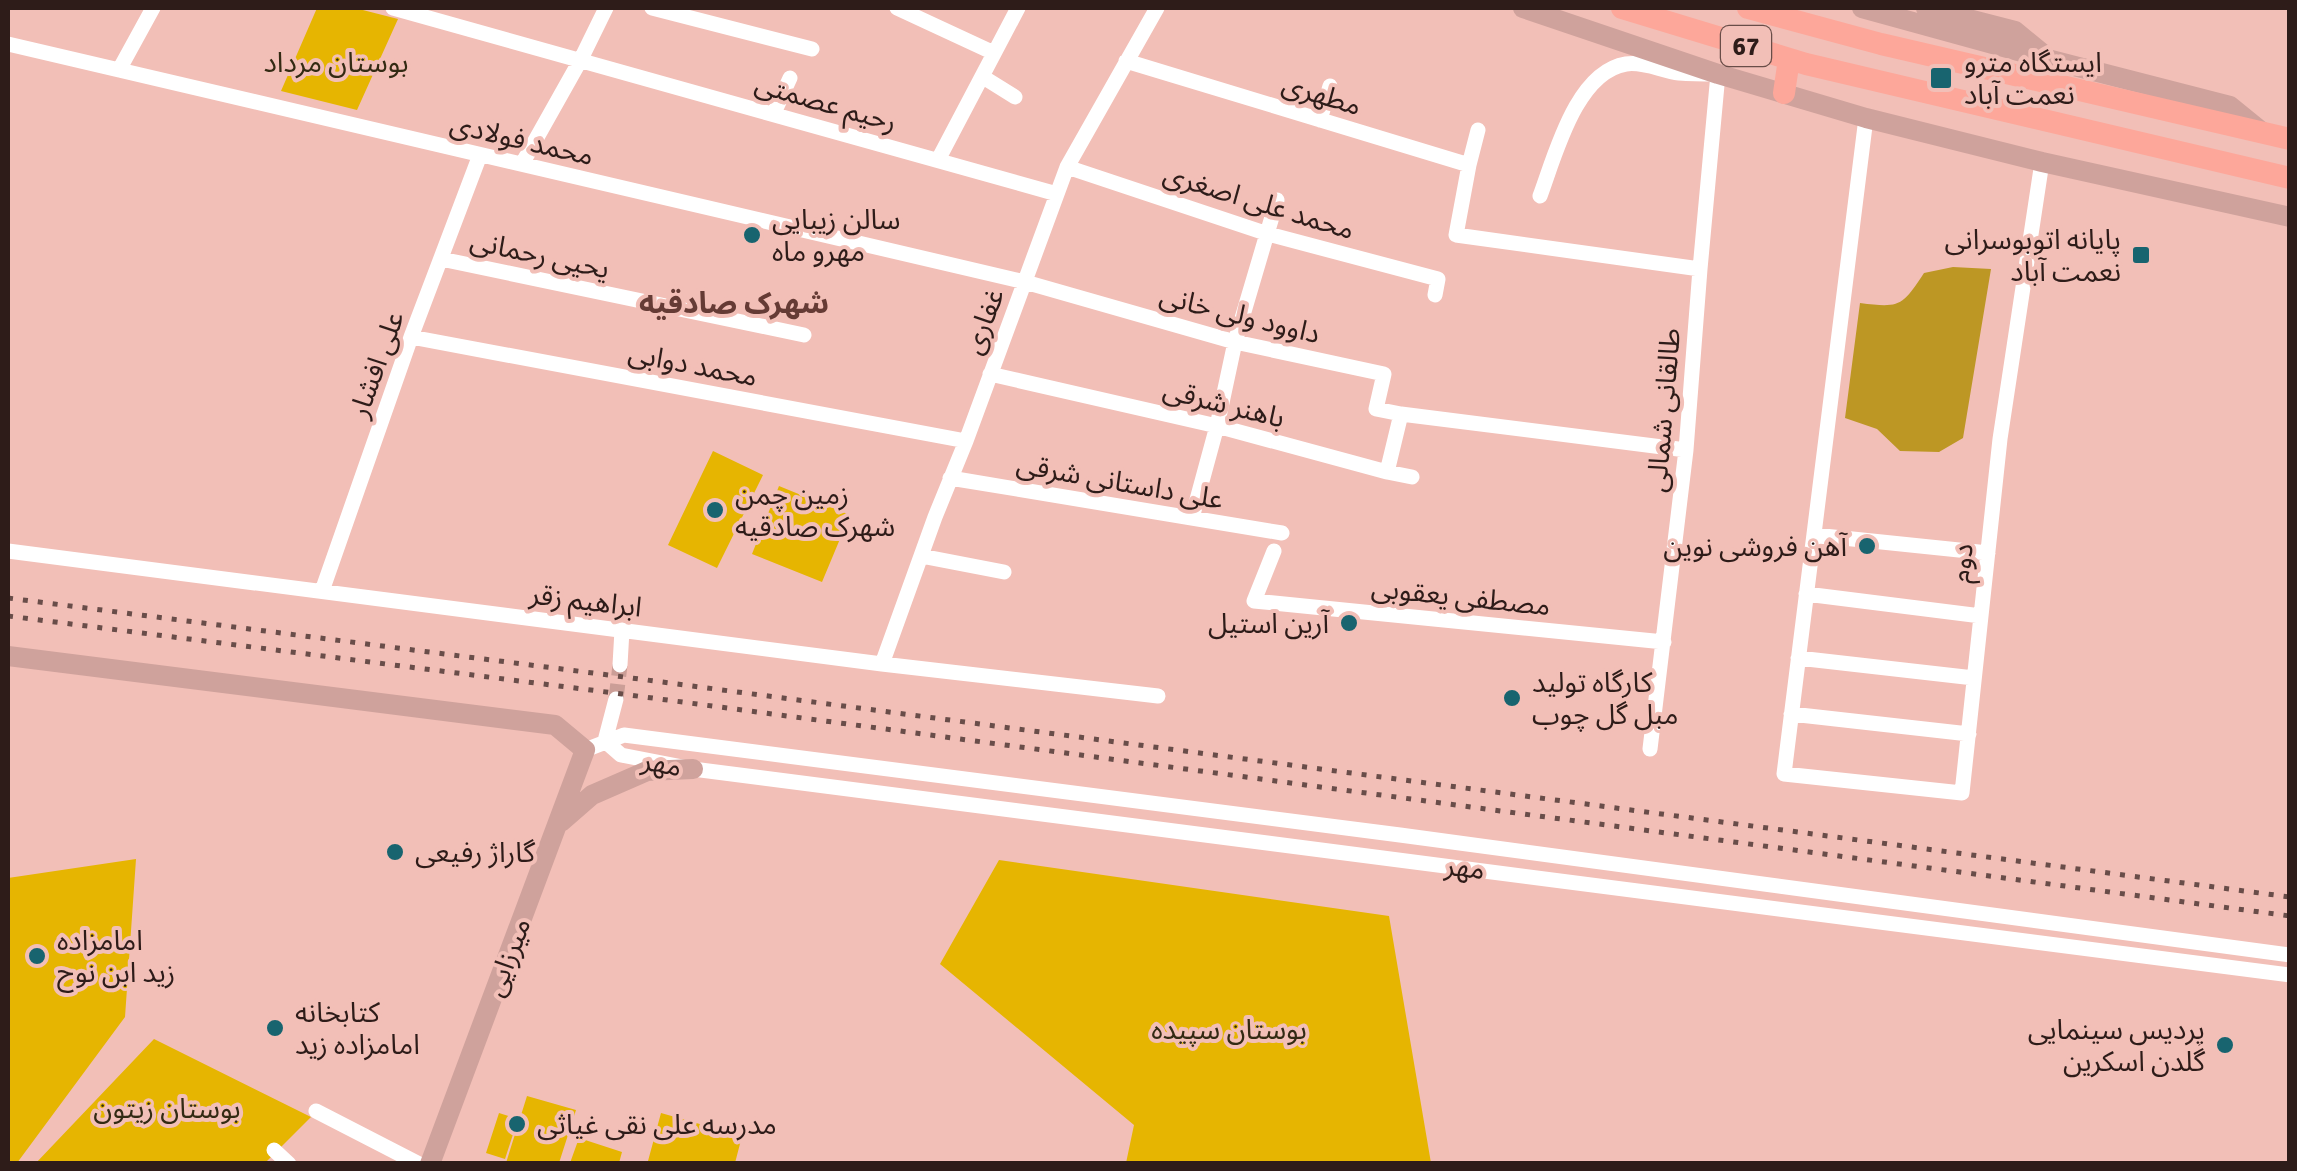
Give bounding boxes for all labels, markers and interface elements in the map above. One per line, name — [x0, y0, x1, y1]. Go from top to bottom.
road number: 67 — [1721, 26, 1771, 66]
park label: بوستان مرداد — [264, 46, 408, 80]
place label: ایستگاه مترو نعمت آباد — [1964, 46, 2102, 112]
marker: ایستگاه مترو نعمت آباد — [1928, 65, 1954, 91]
street label: رحیم عصمتی — [750, 67, 901, 143]
street label: مطهری — [1278, 67, 1365, 123]
street label: محمد فولادی — [447, 107, 597, 173]
street label: محمد علی اصغری — [1159, 157, 1358, 247]
place label: سالن زیبایی مهرو ماه — [772, 203, 901, 269]
place label: پایانه اتوبوسرانی نعمت آباد — [1945, 223, 2121, 289]
street label: یحیی رحمانی — [467, 224, 613, 286]
marker: سالن زیبایی مهرو ماه — [741, 224, 763, 246]
marker: پایانه اتوبوسرانی نعمت آباد — [2130, 244, 2152, 266]
street label: داوود ولی خانی — [1156, 279, 1323, 351]
street label: غفاری — [956, 284, 1012, 359]
district label: شهرک صادقیه — [639, 285, 829, 322]
street label: علی افشار — [342, 307, 412, 423]
street label: طالقانی شمالی — [1640, 326, 1688, 494]
street label: محمد دوابی — [626, 336, 760, 394]
street label: باهنر شرقی — [1160, 372, 1288, 435]
street label: علی داستانی شرقی — [1014, 447, 1226, 517]
place label: زمین چمن شهرک صادقیه — [735, 478, 895, 544]
marker: زمین چمن شهرک صادقیه — [704, 499, 726, 521]
place label: آهن فروشی نوین — [1663, 530, 1849, 564]
marker: آهن فروشی نوین — [1856, 535, 1878, 557]
street label: دوم — [1943, 542, 1984, 585]
street label: مصطفی یعقوبی — [1370, 571, 1552, 623]
street label: ابراهیم زقر — [526, 577, 644, 629]
place label: آرین استیل — [1208, 607, 1331, 641]
marker: آرین استیل — [1338, 612, 1360, 634]
place label: کارگاه تولید مبل گل چوب — [1532, 666, 1679, 732]
marker: کارگاه تولید مبل گل چوب — [1501, 687, 1523, 709]
street label: مهر — [638, 743, 685, 784]
place label: گاراژ رفیعی — [415, 836, 535, 870]
marker: گاراژ رفیعی — [384, 841, 406, 863]
street label: مهر — [1442, 849, 1487, 887]
street label: میرزایی — [477, 913, 538, 1001]
place label: امامزاده زید ابن نوح — [57, 924, 175, 993]
marker: امامزاده زید ابن نوح — [26, 945, 48, 967]
place label: کتابخانه امامزاده زید — [295, 996, 420, 1062]
park label: بوستان سپیده — [1151, 1013, 1307, 1047]
place label: پردیس سینمایی گلدن اسکرین — [2028, 1013, 2205, 1079]
marker: کتابخانه امامزاده زید — [264, 1017, 286, 1039]
marker: پردیس سینمایی گلدن اسکرین — [2214, 1034, 2236, 1056]
park label: بوستان زیتون — [93, 1092, 241, 1126]
place label: مدرسه علی نقی غیاثی — [537, 1108, 777, 1142]
marker: مدرسه علی نقی غیاثی — [506, 1113, 528, 1135]

